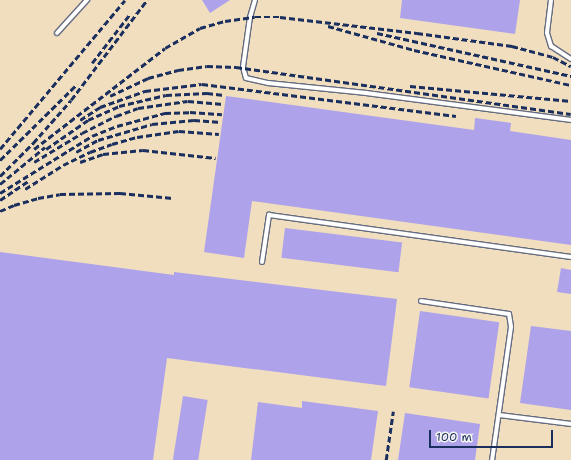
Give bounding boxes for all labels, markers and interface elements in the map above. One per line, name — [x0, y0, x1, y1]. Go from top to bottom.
scale bar — [431, 422, 555, 448]
text: 100 m — [436, 429, 472, 445]

